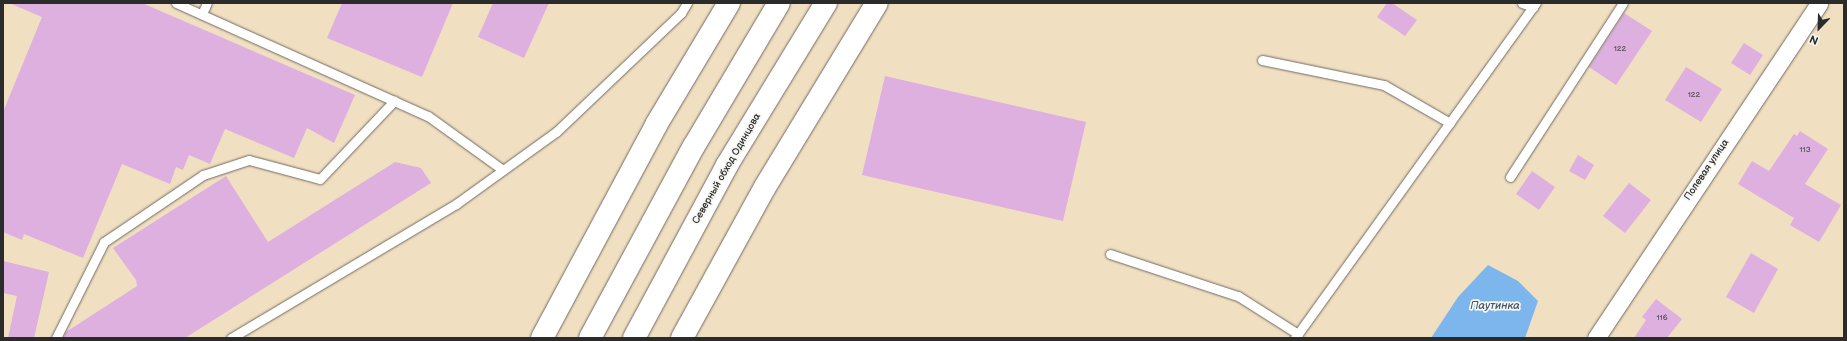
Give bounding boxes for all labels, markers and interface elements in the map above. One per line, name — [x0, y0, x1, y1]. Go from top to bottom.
north arrow — [1799, 8, 1839, 48]
text: N — [1808, 32, 1820, 47]
house number: 122 — [1614, 44, 1626, 54]
house number: 122 — [1688, 90, 1700, 100]
street label: Северный обход Одинцова — [690, 112, 764, 226]
street label: Полевая улица — [1682, 137, 1732, 203]
house number: 113 — [1799, 145, 1811, 155]
water label: Паутинка — [1470, 299, 1520, 313]
house number: 116 — [1656, 313, 1668, 323]

